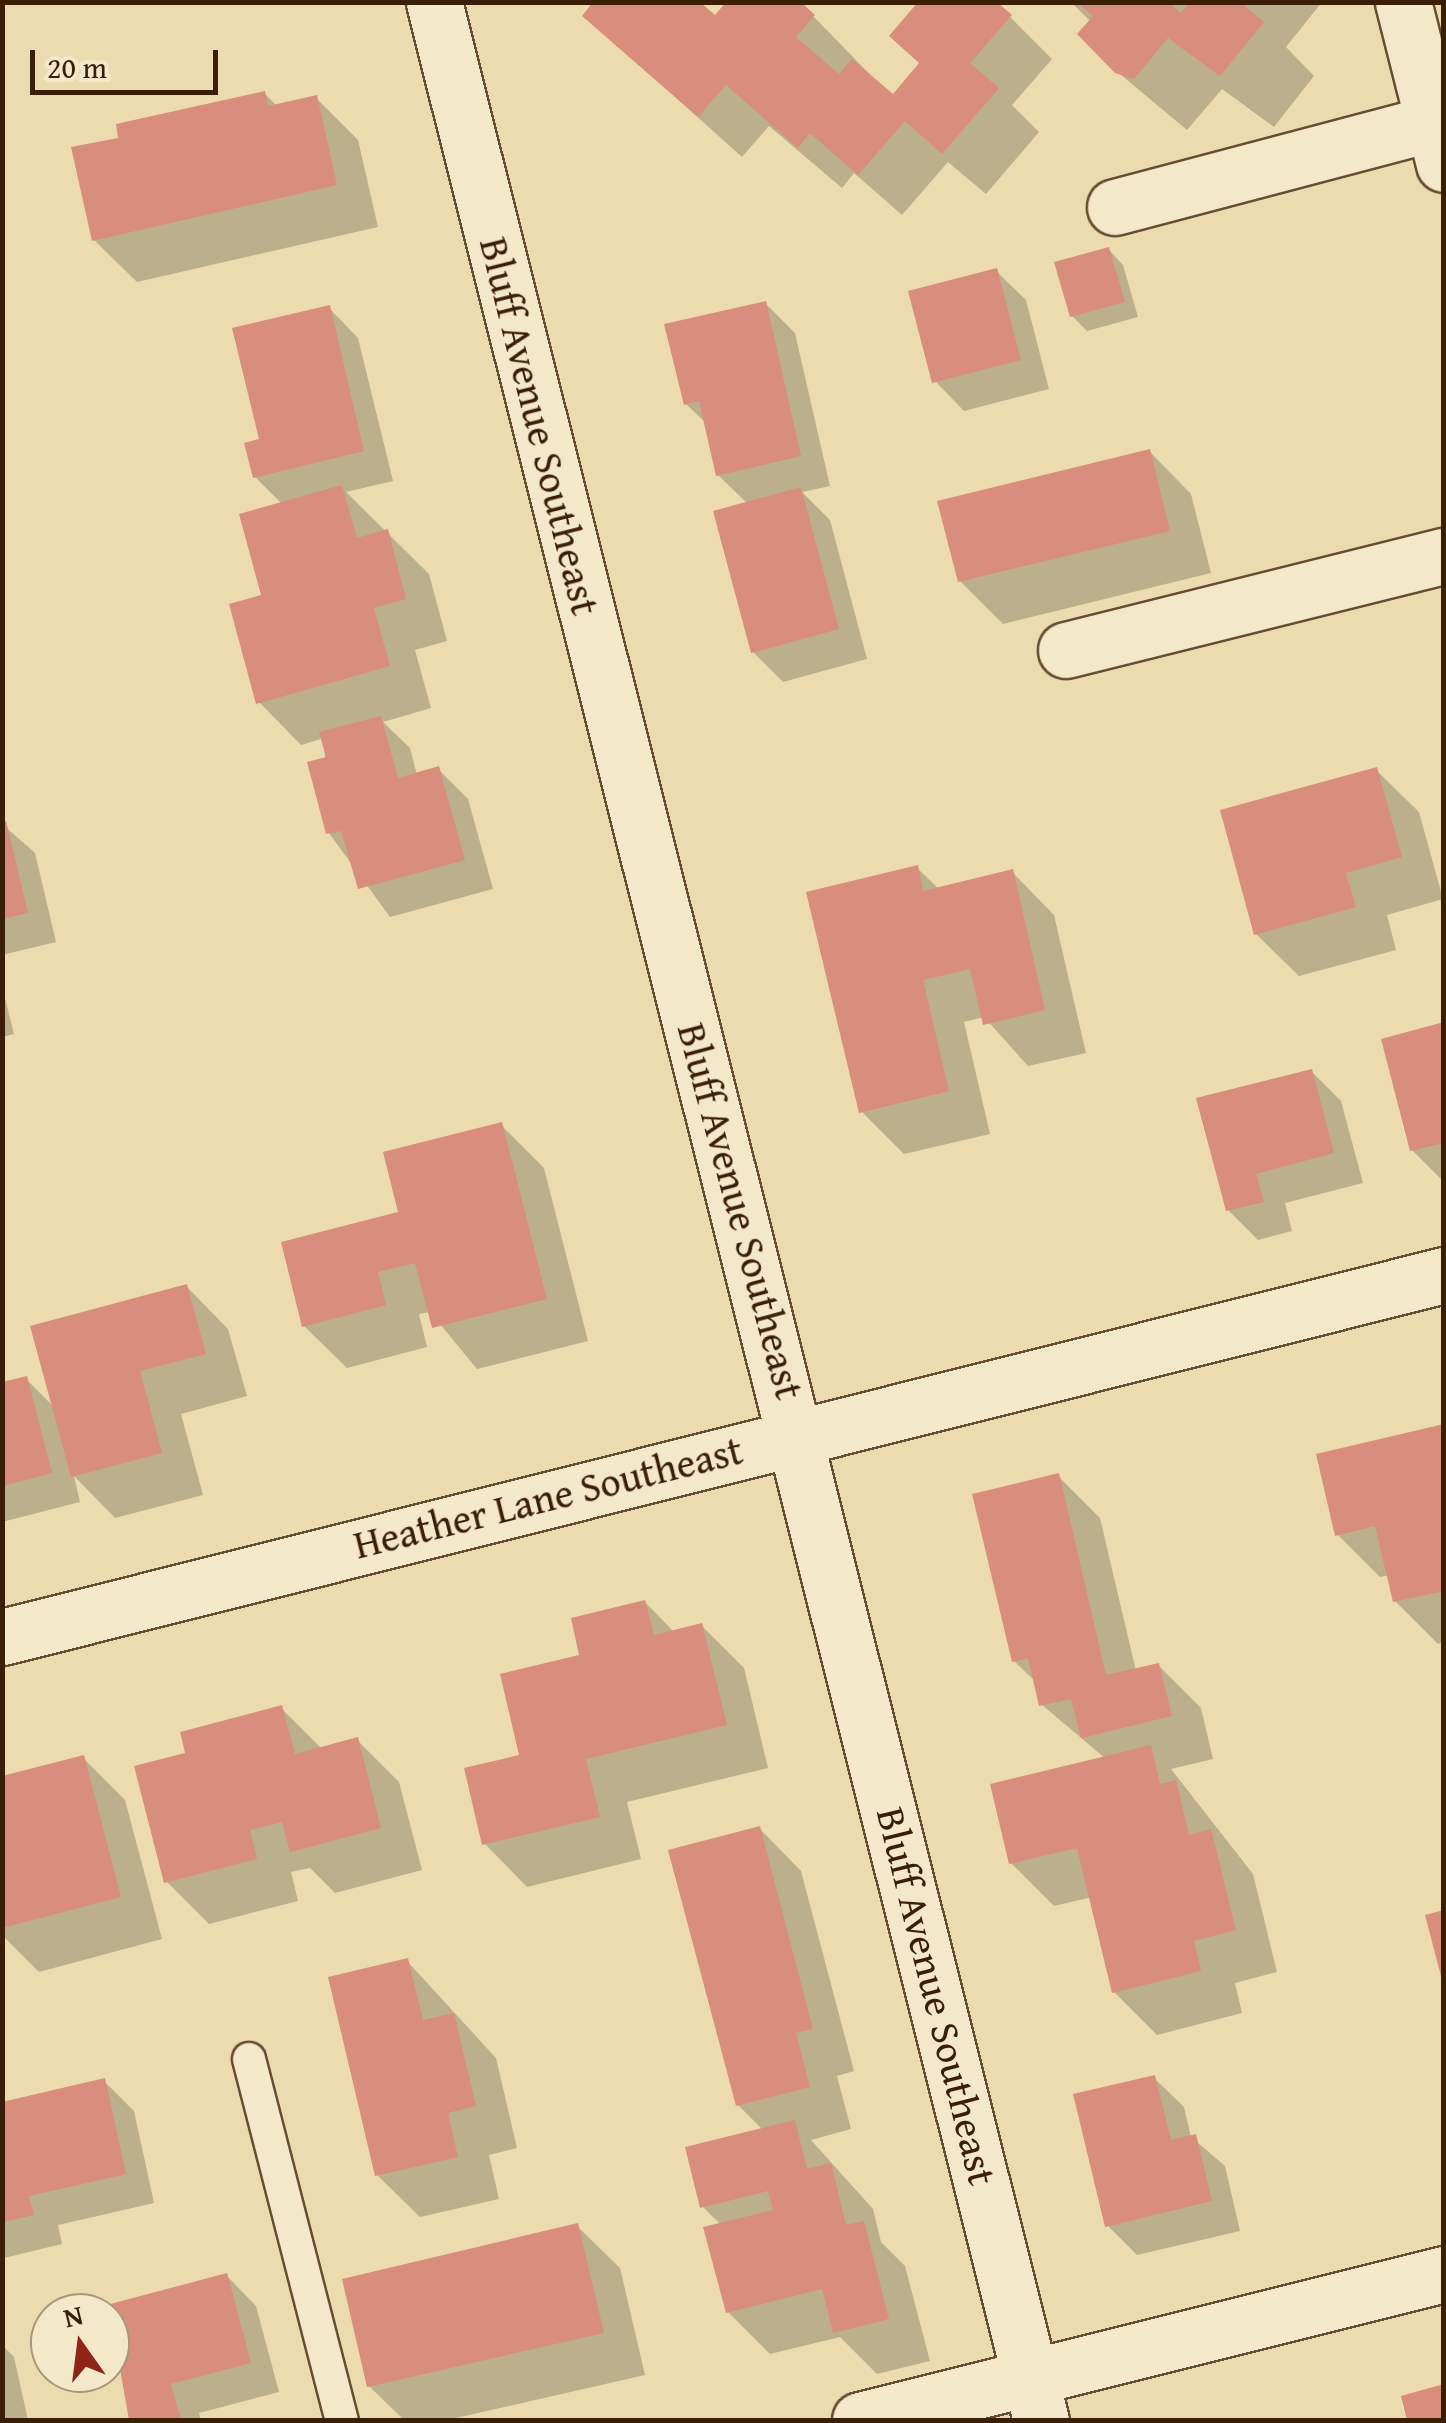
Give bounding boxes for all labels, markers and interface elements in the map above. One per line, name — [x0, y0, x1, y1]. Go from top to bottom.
scale bar — [35, 30, 222, 92]
text: 20 m — [47, 45, 107, 89]
street label: Bluff Avenue Southeast — [470, 232, 610, 620]
street label: Bluff Avenue Southeast — [668, 1018, 814, 1404]
street label: Heather Lane Southeast — [349, 1425, 747, 1569]
street label: Bluff Avenue Southeast — [867, 1802, 1007, 2190]
north arrow — [30, 2293, 130, 2393]
text: N — [59, 2293, 87, 2338]

